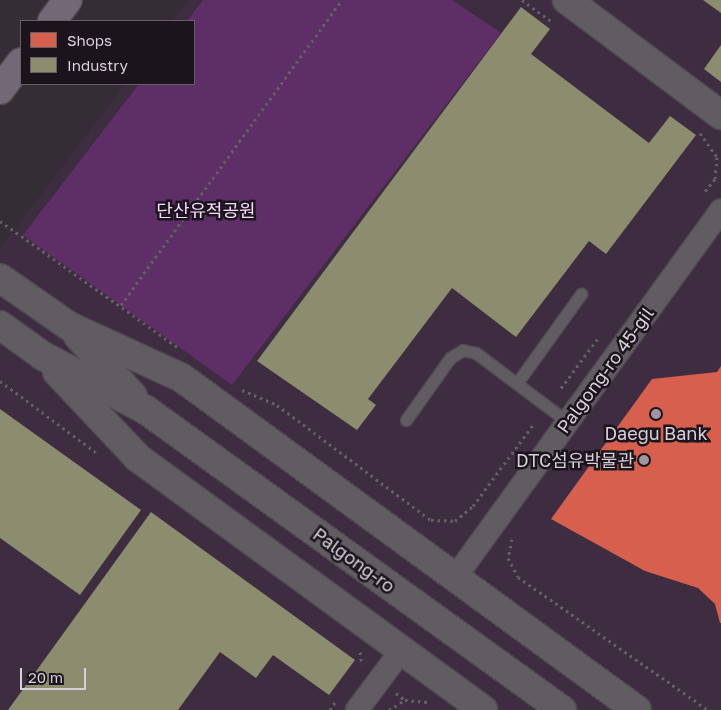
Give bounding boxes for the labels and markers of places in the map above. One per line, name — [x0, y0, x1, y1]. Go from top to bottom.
marker: Daegu Bank — [650, 408, 662, 420]
place label: Daegu Bank — [604, 422, 708, 444]
place label: DTC섬유박물관 — [516, 449, 634, 471]
marker: DTC섬유박물관 — [638, 454, 650, 466]

